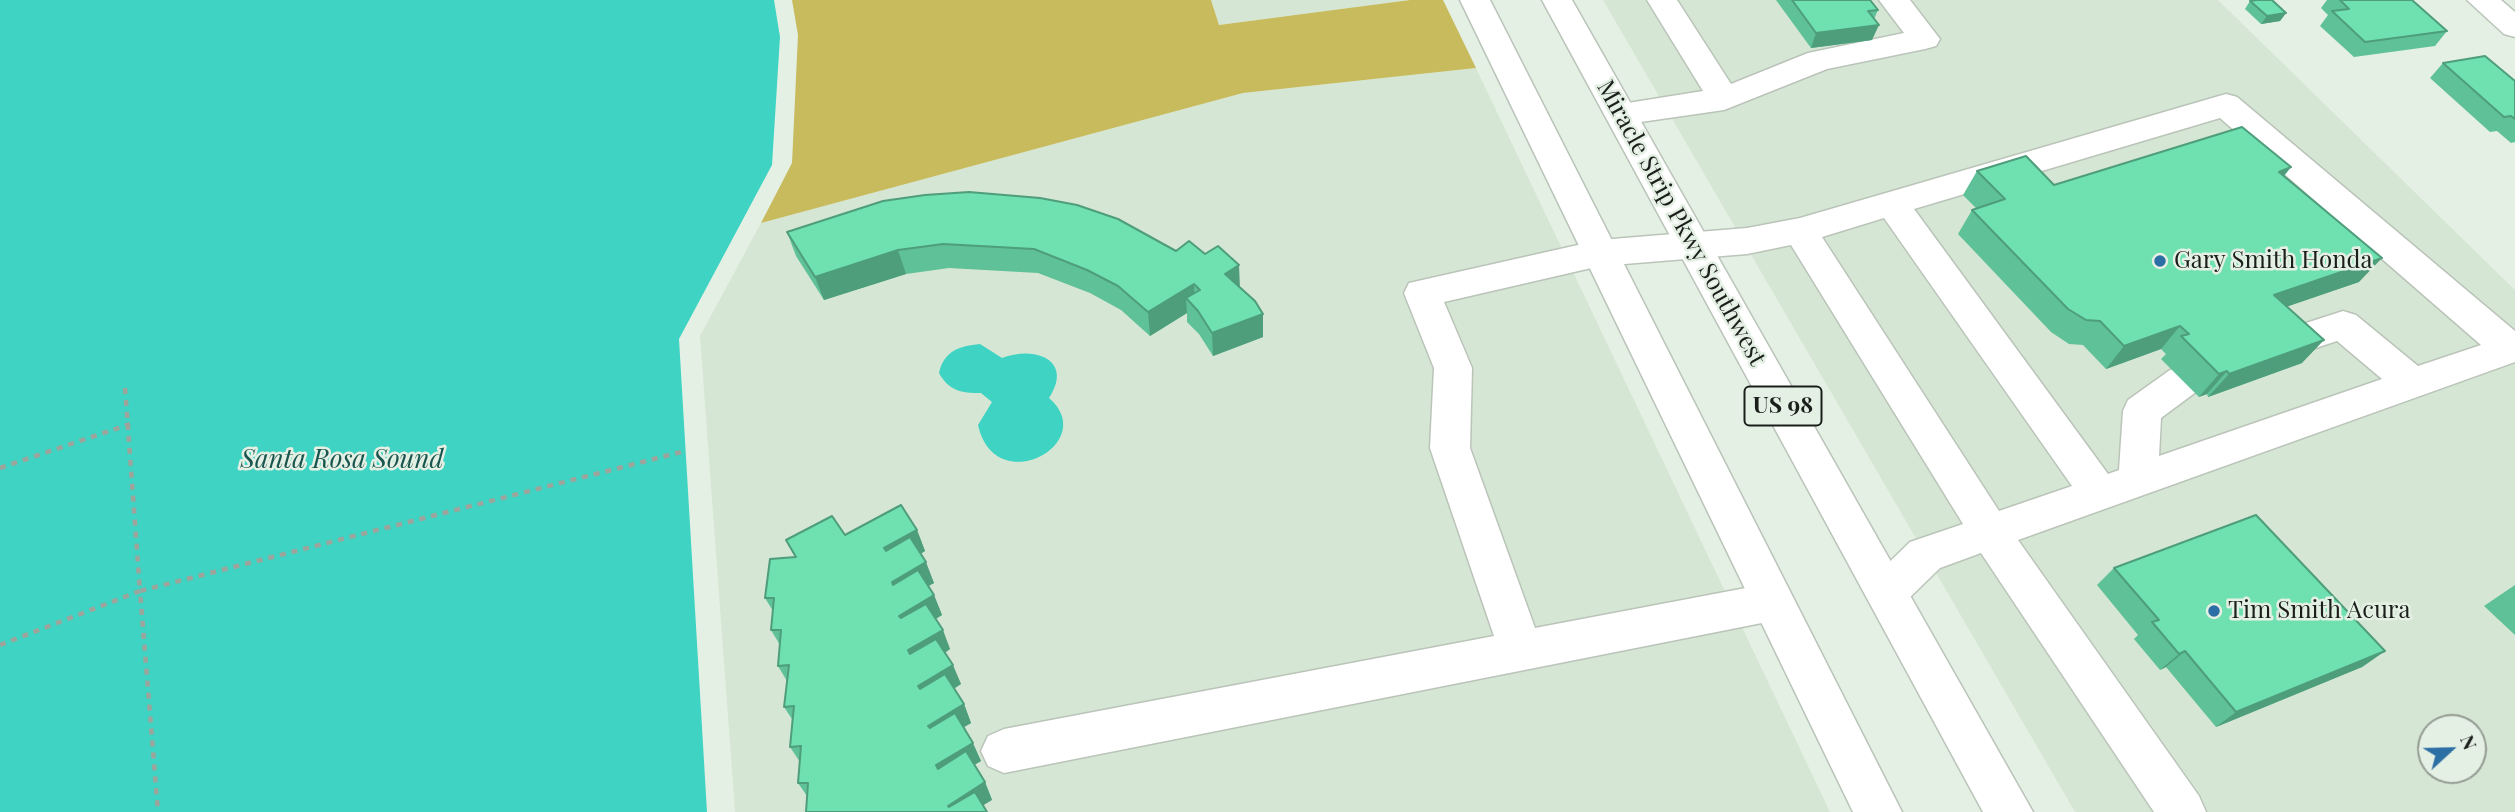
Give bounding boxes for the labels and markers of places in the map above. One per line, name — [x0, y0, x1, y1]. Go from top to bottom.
place label: Gary Smith Honda — [2174, 247, 2372, 275]
marker: Gary Smith Honda — [2152, 253, 2168, 269]
place label: Tim Smith Acura — [2228, 597, 2410, 625]
marker: Tim Smith Acura — [2206, 603, 2222, 619]

